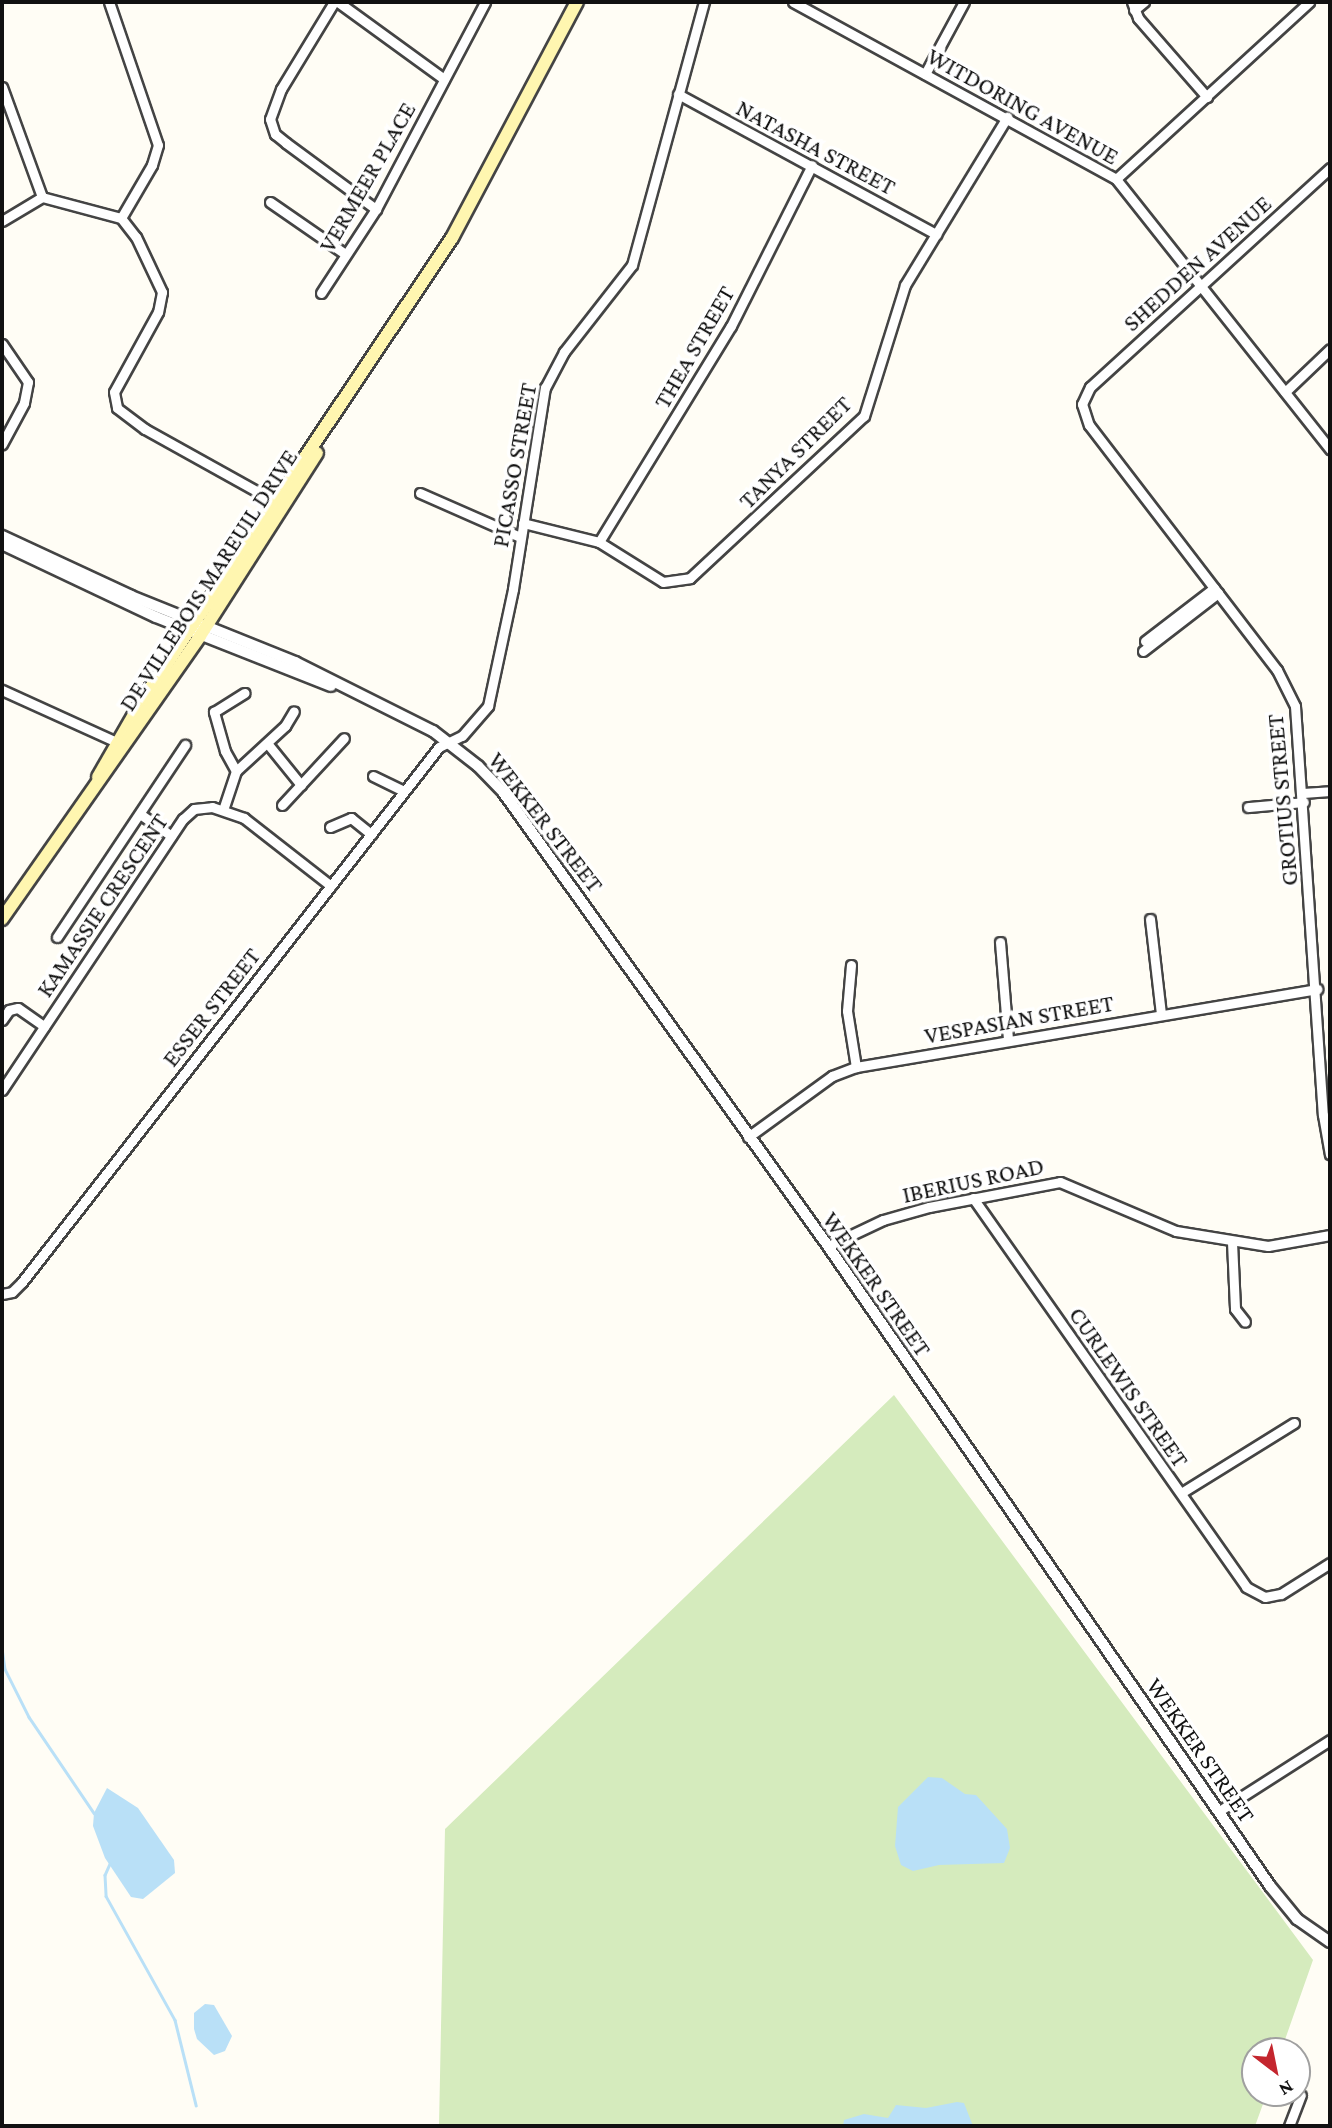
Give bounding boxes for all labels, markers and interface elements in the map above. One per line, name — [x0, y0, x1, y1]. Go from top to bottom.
street label: WITDORING AVENUE — [922, 41, 1124, 171]
street label: NATASHA STREET — [732, 93, 900, 201]
street label: VERMEER PLACE — [312, 97, 422, 257]
street label: SHEDDEN AVENUE — [1117, 189, 1277, 337]
street label: THEA STREET — [647, 281, 741, 413]
street label: PICASSO STREET — [485, 381, 543, 549]
street label: TANYA STREET — [733, 390, 857, 514]
street label: DE VILLEBOIS MAREUIL DRIVE — [113, 444, 303, 716]
street label: GROTIUS STREET — [1260, 713, 1304, 887]
street label: WEKKER STREET — [482, 746, 610, 898]
street label: KAMASSIE CRESCENT — [30, 808, 174, 1002]
street label: ESSER STREET — [156, 942, 266, 1072]
street label: VESPASIAN STREET — [922, 988, 1116, 1050]
street label: IBERIUS ROAD — [900, 1151, 1046, 1209]
street label: WEKKER STREET — [816, 1206, 938, 1362]
street label: CURLEWIS STREET — [1063, 1301, 1195, 1473]
street label: WEKKER STREET — [1140, 1672, 1262, 1828]
north arrow — [1241, 2037, 1311, 2107]
text: N — [1275, 2076, 1297, 2101]

